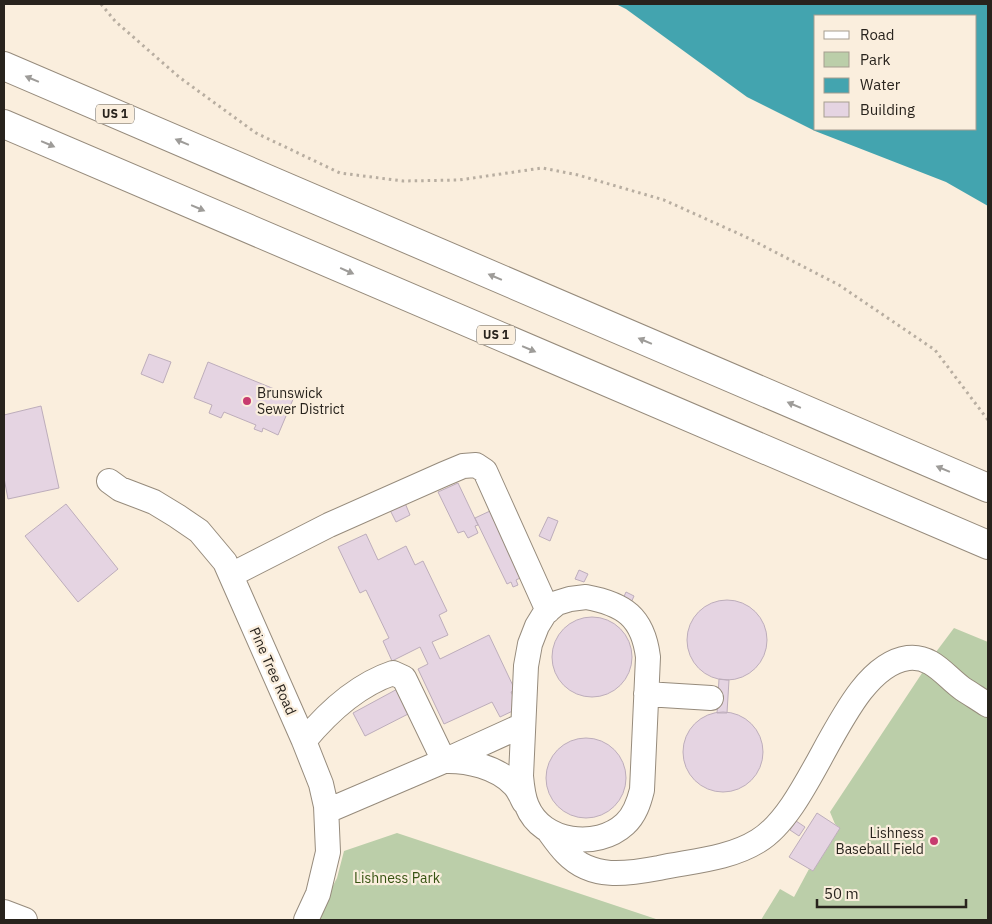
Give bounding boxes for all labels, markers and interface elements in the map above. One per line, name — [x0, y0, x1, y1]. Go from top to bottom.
legend — [814, 15, 977, 130]
text: Road — [860, 25, 895, 44]
text: Park — [860, 50, 890, 69]
one-way arrow — [25, 74, 39, 82]
text: Water — [860, 75, 901, 94]
text: Building — [860, 100, 915, 119]
road number: US 1 — [96, 105, 134, 124]
one-way arrow — [175, 138, 189, 146]
one-way arrow — [41, 140, 56, 148]
one-way arrow — [191, 204, 206, 212]
one-way arrow — [340, 268, 354, 276]
one-way arrow — [487, 273, 502, 281]
road number: US 1 — [477, 326, 515, 344]
one-way arrow — [638, 336, 652, 344]
one-way arrow — [522, 346, 536, 354]
place label: Brunswick Sewer District — [257, 384, 345, 418]
marker: Brunswick Sewer District — [241, 395, 253, 407]
one-way arrow — [787, 400, 801, 408]
one-way arrow — [936, 464, 950, 472]
street label: Pine Tree Road — [246, 624, 300, 718]
place label: Lishness Baseball Field — [835, 824, 924, 858]
marker: Lishness Baseball Field — [928, 835, 940, 847]
park label: Lishness Park — [354, 869, 441, 887]
scale bar — [817, 876, 966, 908]
text: 50 m — [824, 884, 859, 903]

